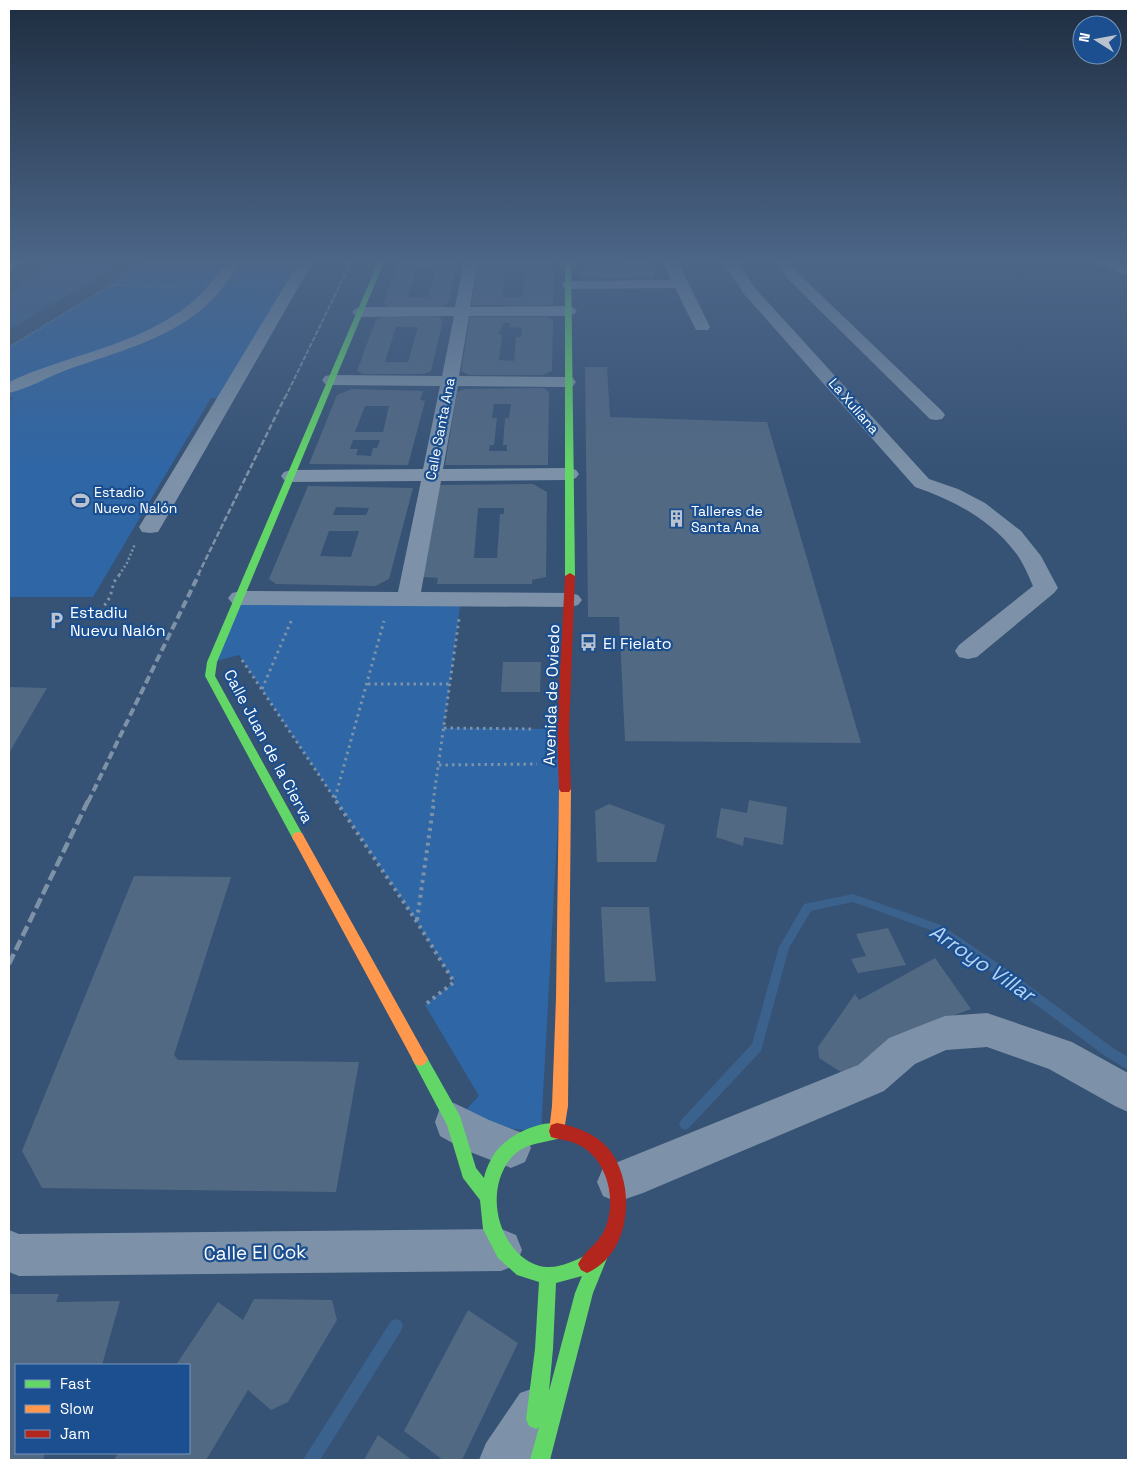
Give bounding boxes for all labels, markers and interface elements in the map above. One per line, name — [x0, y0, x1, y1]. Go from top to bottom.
north arrow — [1072, 15, 1122, 65]
text: N — [1075, 31, 1094, 44]
street label: La Xuliana — [825, 374, 883, 438]
street label: Calle Santa Ana — [421, 376, 459, 482]
place label: Estadio Nuevo Nalón — [94, 483, 177, 517]
sports icon: Estadio Nuevo Nalón — [70, 490, 90, 510]
place label: Talleres de Santa Ana — [691, 502, 763, 536]
building icon: Talleres de Santa Ana — [667, 509, 687, 529]
place label: Estadiu Nuevu Nalón — [70, 602, 166, 641]
parking icon: Estadiu Nuevu Nalón — [46, 611, 66, 631]
street label: Avenida de Oviedo — [539, 624, 564, 766]
bus stop icon: El Fielato — [579, 633, 599, 653]
place label: El Fielato — [603, 633, 672, 654]
street label: Calle Juan de la Cierva — [219, 666, 318, 827]
water label: Arroyo Villar — [925, 918, 1042, 1009]
street label: Calle El Cok — [203, 1239, 307, 1266]
legend — [15, 1364, 190, 1454]
text: Fast — [60, 1374, 91, 1393]
text: Slow — [60, 1399, 94, 1418]
text: Jam — [60, 1424, 90, 1443]

